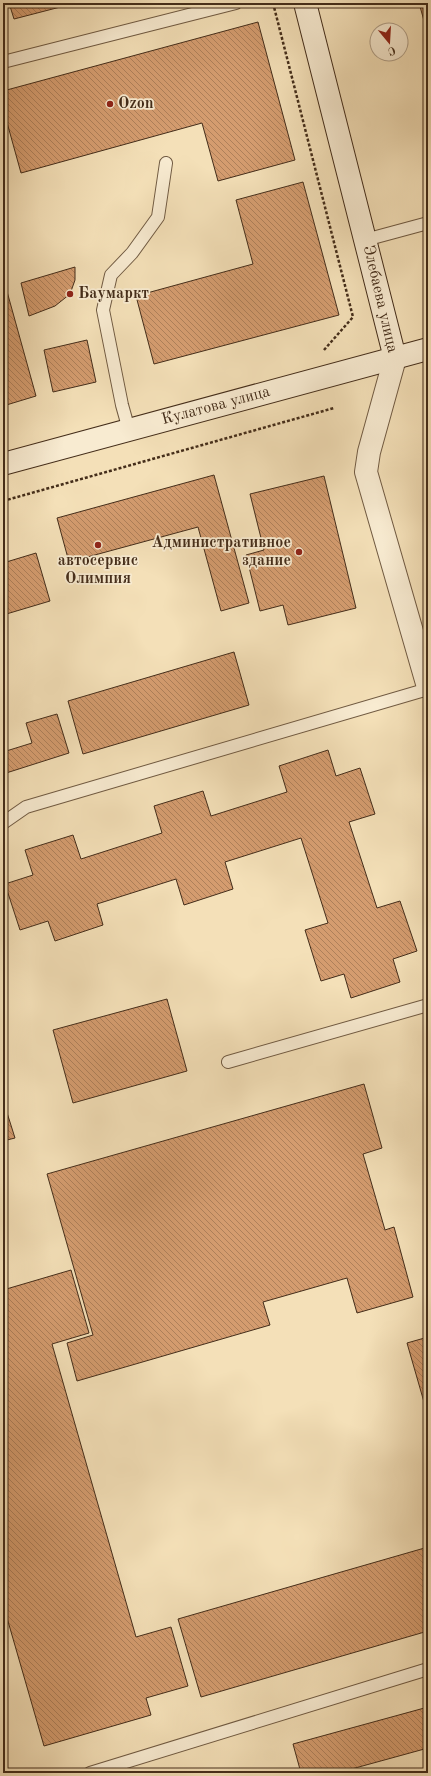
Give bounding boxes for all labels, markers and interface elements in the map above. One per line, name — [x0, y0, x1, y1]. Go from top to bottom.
north arrow — [369, 22, 409, 62]
text: С — [386, 44, 397, 56]
place label: Ozon — [118, 96, 154, 112]
marker: Ozon — [105, 99, 115, 109]
street label: Элебаева улица — [360, 244, 400, 354]
place label: Баумаркт — [78, 286, 149, 302]
marker: Баумаркт — [65, 289, 75, 299]
street label: Кулатова улица — [160, 384, 272, 428]
place label: Административное здание — [151, 535, 291, 569]
marker: автосервис Олимпия — [93, 540, 103, 550]
marker: Административное здание — [294, 547, 304, 557]
place label: автосервис Олимпия — [58, 553, 138, 587]

